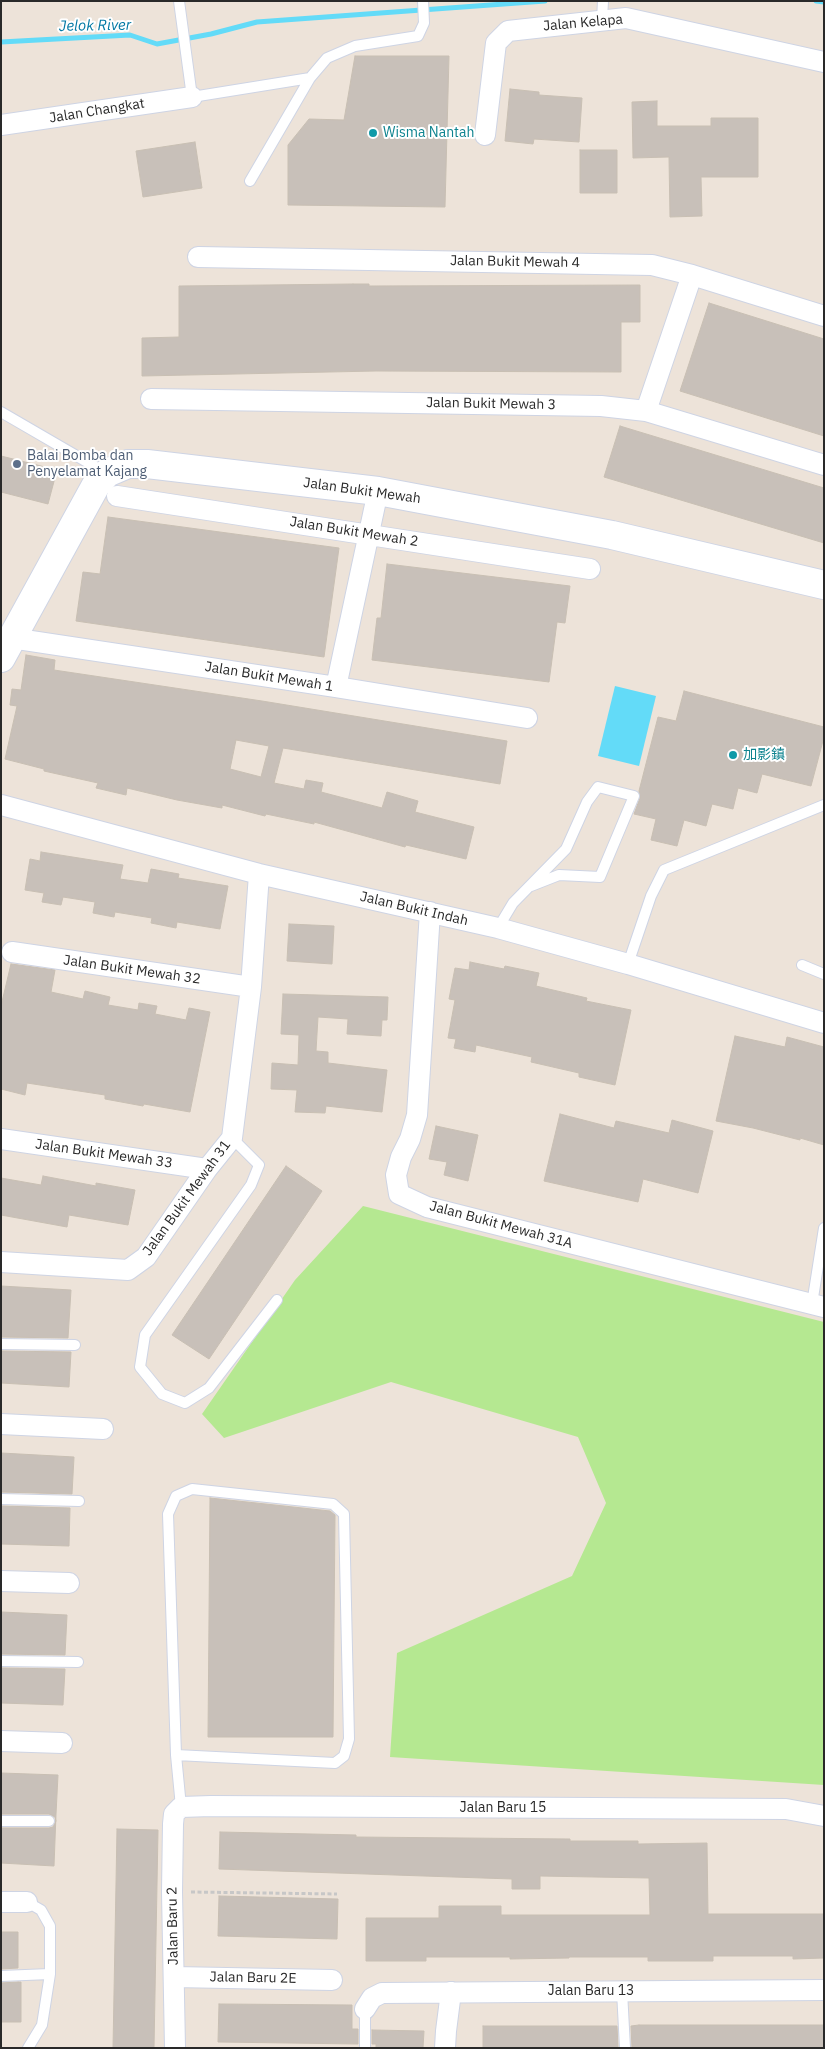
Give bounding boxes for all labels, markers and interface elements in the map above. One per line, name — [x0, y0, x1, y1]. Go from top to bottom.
street label: Jalan Kelapa — [542, 11, 624, 35]
water label: Jelok River — [59, 16, 131, 36]
street label: Jalan Changkat — [48, 95, 146, 127]
place label: Wisma Nantah — [383, 125, 474, 141]
marker: Wisma Nantah — [367, 127, 379, 139]
street label: Jalan Bukit Mewah 4 — [450, 252, 580, 272]
street label: Jalan Bukit Mewah 3 — [426, 394, 556, 414]
place label: Balai Bomba dan Penyelamat Kajang — [27, 448, 147, 481]
marker: Balai Bomba dan Penyelamat Kajang — [11, 458, 23, 470]
street label: Jalan Bukit Mewah — [302, 474, 422, 508]
street label: Jalan Bukit Mewah 2 — [288, 514, 420, 550]
street label: Jalan Bukit Mewah 1 — [203, 659, 335, 695]
place label: 加影鎮 — [743, 747, 785, 763]
marker: 加影鎮 — [727, 749, 739, 761]
street label: Jalan Bukit Indah — [358, 888, 470, 930]
street label: Jalan Bukit Mewah 32 — [62, 952, 202, 988]
street label: Jalan Bukit Mewah 33 — [34, 1136, 174, 1172]
street label: Jalan Bukit Mewah 31 — [140, 1137, 234, 1259]
street label: Jalan Bukit Mewah 31A — [428, 1198, 574, 1252]
street label: Jalan Baru 15 — [460, 1800, 546, 1816]
street label: Jalan Baru 2 — [164, 1887, 182, 1965]
street label: Jalan Baru 2E — [209, 1969, 297, 1987]
street label: Jalan Baru 13 — [548, 1983, 634, 1999]

